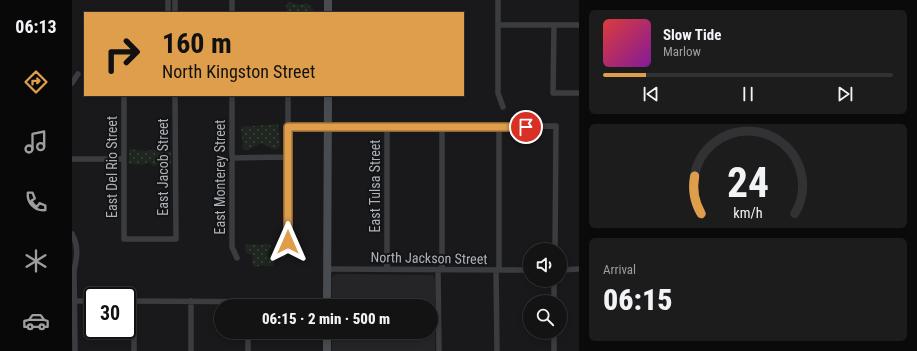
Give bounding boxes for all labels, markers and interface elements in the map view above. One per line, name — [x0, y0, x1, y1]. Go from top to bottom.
text: 06:13 — [15, 16, 57, 37]
text: Slow Tide — [663, 26, 721, 44]
text: 160 m — [162, 27, 232, 60]
icon: right — [96, 28, 148, 80]
text: Marlow — [663, 44, 701, 59]
text: North Kingston Street — [162, 61, 315, 82]
icon: directions — [22, 68, 50, 96]
icon: previous — [640, 83, 662, 105]
icon: pause — [737, 83, 759, 105]
icon: next — [834, 83, 856, 105]
pin — [509, 110, 543, 144]
street label: East Del Rio Street — [104, 116, 120, 218]
icon: arrive — [515, 116, 537, 138]
street label: East Jacob Street — [155, 118, 171, 216]
street label: East Monterey Street — [212, 120, 228, 234]
icon: music — [22, 128, 50, 156]
street label: East Tulsa Street — [367, 140, 383, 232]
text: 24 — [727, 157, 769, 206]
icon: phone — [22, 188, 50, 216]
text: km/h — [733, 204, 763, 220]
position arrow — [267, 221, 309, 263]
map controls — [523, 243, 567, 339]
button: sound — [523, 243, 567, 287]
icon: climate — [22, 247, 50, 275]
street label: North Jackson Street — [370, 249, 488, 267]
text: Arrival — [603, 262, 636, 277]
text: 06:15 — [603, 282, 672, 317]
speed limit sign: 30 — [84, 287, 136, 339]
button: search — [523, 295, 567, 339]
icon: car — [22, 307, 50, 335]
text: 06:15 · 2 min · 500 m — [262, 310, 390, 328]

